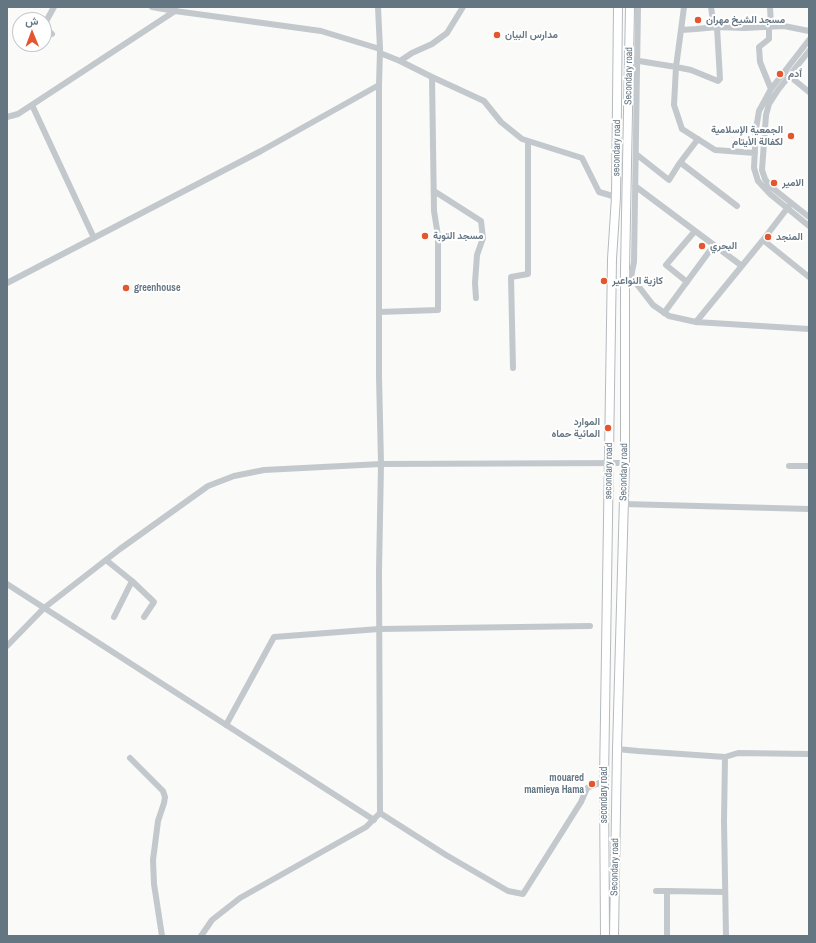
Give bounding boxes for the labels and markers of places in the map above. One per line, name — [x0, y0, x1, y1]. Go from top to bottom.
place label: مسجد الشيخ مهران — [706, 14, 785, 26]
marker: مسجد الشيخ مهران — [693, 15, 703, 25]
place label: مدارس البيان — [505, 29, 558, 41]
marker: مدارس البيان — [492, 30, 502, 40]
place label: ٱدم — [788, 68, 802, 80]
marker: ٱدم — [775, 69, 785, 79]
place label: الجمعية الإسلامية لكفالة الأيتام — [711, 124, 783, 148]
marker: الجمعية الإسلامية لكفالة الأيتام — [786, 131, 796, 141]
place label: الامير — [782, 177, 804, 189]
marker: الامير — [769, 178, 779, 188]
place label: مسجد التوبة — [433, 230, 483, 242]
marker: مسجد التوبة — [420, 231, 430, 241]
place label: المنجد — [776, 231, 803, 243]
marker: المنجد — [763, 232, 773, 242]
place label: البحري — [710, 240, 737, 252]
marker: البحري — [697, 241, 707, 251]
place label: كازية النواعير — [612, 275, 663, 287]
marker: كازية النواعير — [599, 276, 609, 286]
place label: greenhouse — [134, 282, 180, 294]
marker: greenhouse — [121, 283, 131, 293]
place label: الموارد المائية حماه — [551, 416, 600, 440]
marker: الموارد المائية حماه — [603, 423, 613, 433]
place label: mouared mamieya Hama — [524, 772, 584, 796]
marker: mouared mamieya Hama — [587, 779, 597, 789]

